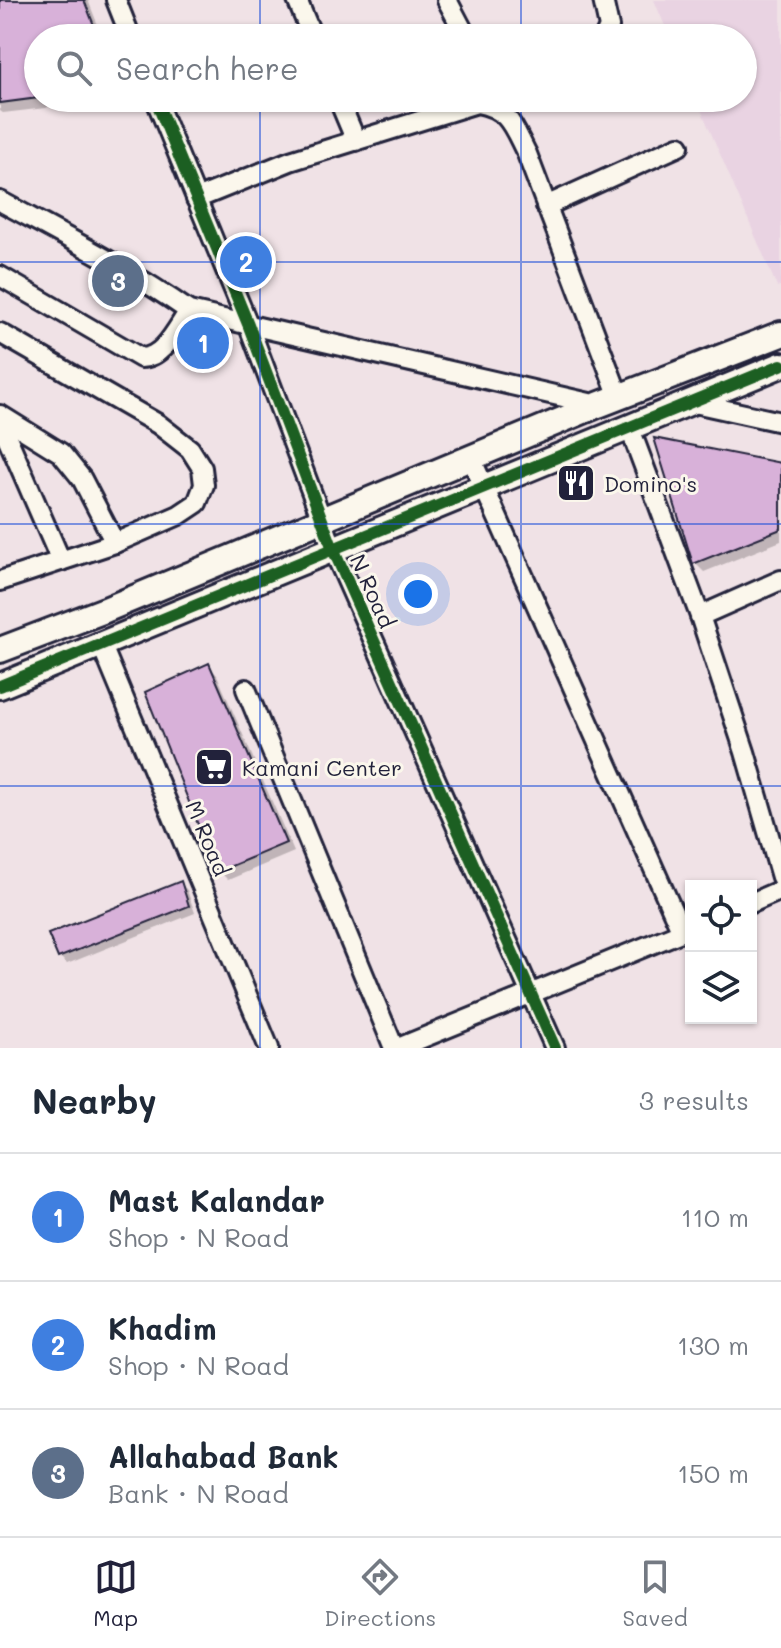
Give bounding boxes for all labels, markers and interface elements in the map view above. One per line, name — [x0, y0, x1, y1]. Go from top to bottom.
search box — [24, 24, 757, 112]
icon: search — [52, 46, 96, 90]
text: Search here — [116, 48, 299, 88]
pin: 2 — [220, 232, 272, 292]
pin: 3 — [92, 251, 144, 311]
pin: 1 — [177, 313, 229, 373]
restaurant icon: Domino's — [555, 462, 597, 504]
place label: Domino's — [604, 469, 697, 498]
street label: N Road — [344, 549, 402, 633]
your location — [398, 574, 438, 614]
supermarket icon: Kamani Center — [193, 746, 235, 788]
place label: Kamani Center — [242, 753, 402, 782]
street label: M Road — [179, 796, 237, 880]
map controls — [685, 880, 757, 1024]
button: locate — [685, 880, 757, 952]
button: layers — [685, 952, 757, 1024]
text: Nearby — [32, 1078, 157, 1123]
text: 3 results — [639, 1083, 749, 1117]
text: Mast Kalandar — [108, 1180, 325, 1220]
text: 1 — [52, 1200, 64, 1234]
text: 110 m — [681, 1200, 749, 1234]
text: Shop · N Road — [108, 1220, 289, 1254]
text: Khadim — [108, 1308, 217, 1348]
text: 2 — [51, 1328, 65, 1362]
text: 130 m — [677, 1328, 749, 1362]
text: Shop · N Road — [108, 1348, 289, 1382]
text: Allahabad Bank — [108, 1436, 339, 1476]
text: 3 — [50, 1456, 66, 1490]
text: 150 m — [677, 1456, 749, 1490]
text: Bank · N Road — [108, 1476, 289, 1510]
tab: Map — [93, 1555, 138, 1632]
tab: Directions — [324, 1555, 436, 1632]
tab: Saved — [623, 1555, 688, 1632]

